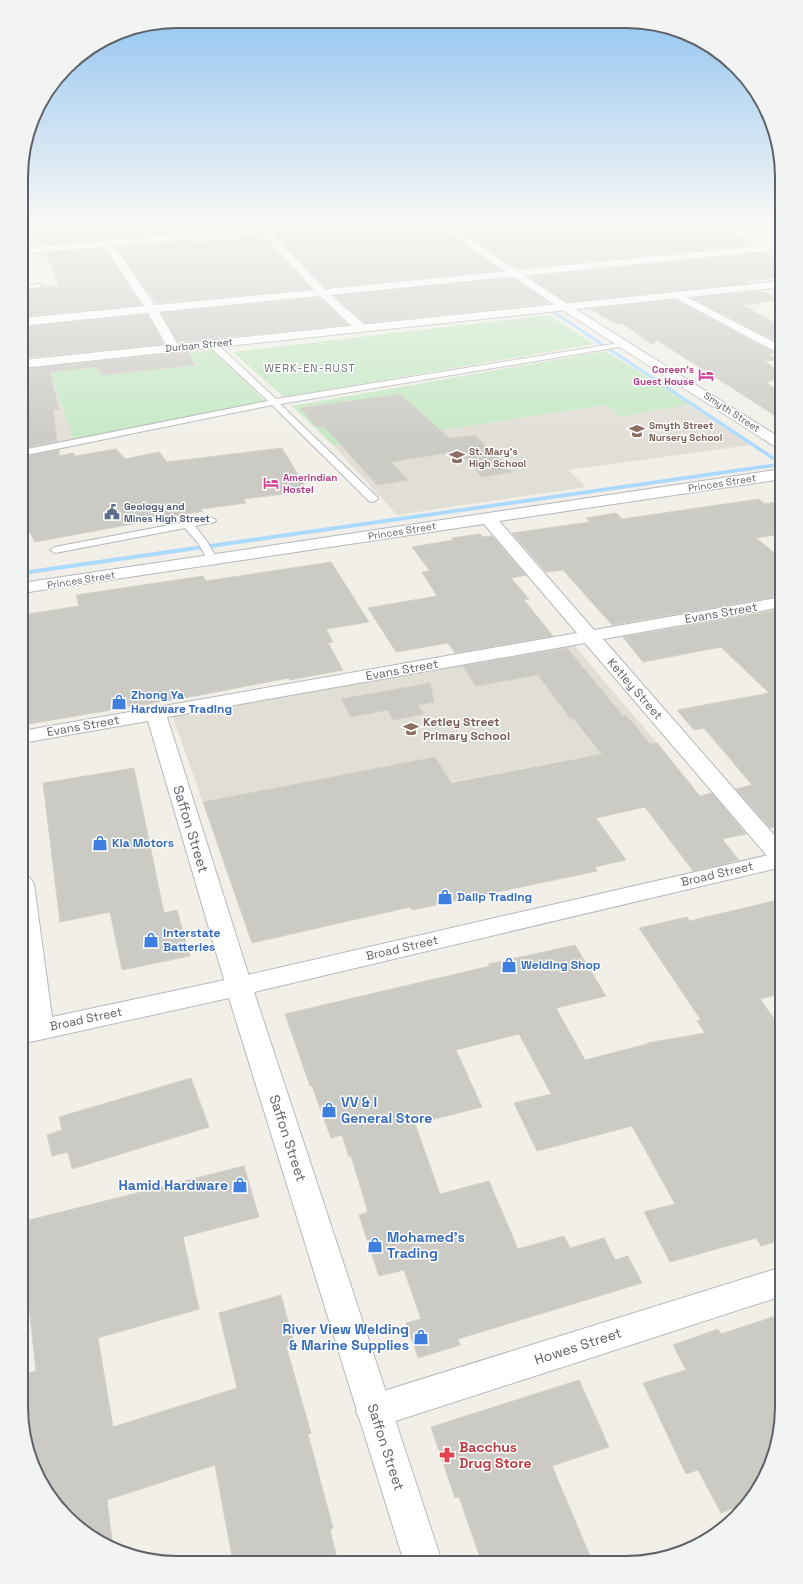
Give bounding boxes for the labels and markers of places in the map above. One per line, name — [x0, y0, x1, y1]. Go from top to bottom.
place label: Coreen's Guest House — [633, 363, 694, 388]
hotel icon: Coreen's Guest House — [697, 366, 715, 384]
place label: Smyth Street Nursery School — [649, 419, 722, 444]
school or university icon: Smyth Street Nursery School — [628, 422, 646, 440]
place label: St. Mary's High School — [469, 445, 526, 470]
school or university icon: St. Mary's High School — [448, 448, 466, 466]
place label: Amerindian Hostel — [283, 471, 337, 496]
hotel icon: Amerindian Hostel — [262, 474, 280, 492]
place label: Geology and Mines High Street — [124, 500, 210, 525]
public building icon: Geology and Mines High Street — [103, 503, 121, 521]
place label: Zhong Ya Hardware Trading — [131, 687, 232, 717]
shop icon: Zhong Ya Hardware Trading — [110, 693, 128, 711]
place label: Ketley Street Primary School — [423, 714, 510, 744]
school or university icon: Ketley Street Primary School — [402, 720, 420, 738]
shop icon: Kia Motors — [91, 834, 109, 852]
place label: Kia Motors — [112, 835, 174, 851]
shop icon: Dalip Trading — [436, 888, 454, 906]
place label: Dalip Trading — [457, 889, 532, 905]
place label: Interstate Batteries — [163, 925, 221, 955]
shop icon: Interstate Batteries — [142, 931, 160, 949]
shop icon: Welding Shop — [500, 956, 518, 974]
place label: Welding Shop — [521, 957, 601, 973]
place label: VV & I General Store — [341, 1093, 432, 1127]
shop icon: VV & I General Store — [320, 1101, 338, 1119]
place label: Hamid Hardware — [119, 1176, 228, 1194]
shop icon: Hamid Hardware — [231, 1176, 249, 1194]
place label: Mohamed's Trading — [387, 1228, 465, 1262]
shop icon: Mohamed's Trading — [366, 1236, 384, 1254]
place label: River View Welding & Marine Supplies — [283, 1320, 409, 1354]
shop icon: River View Welding & Marine Supplies — [412, 1328, 430, 1346]
place label: Bacchus Drug Store — [459, 1438, 532, 1472]
pharmacy icon: Bacchus Drug Store — [438, 1446, 456, 1464]

